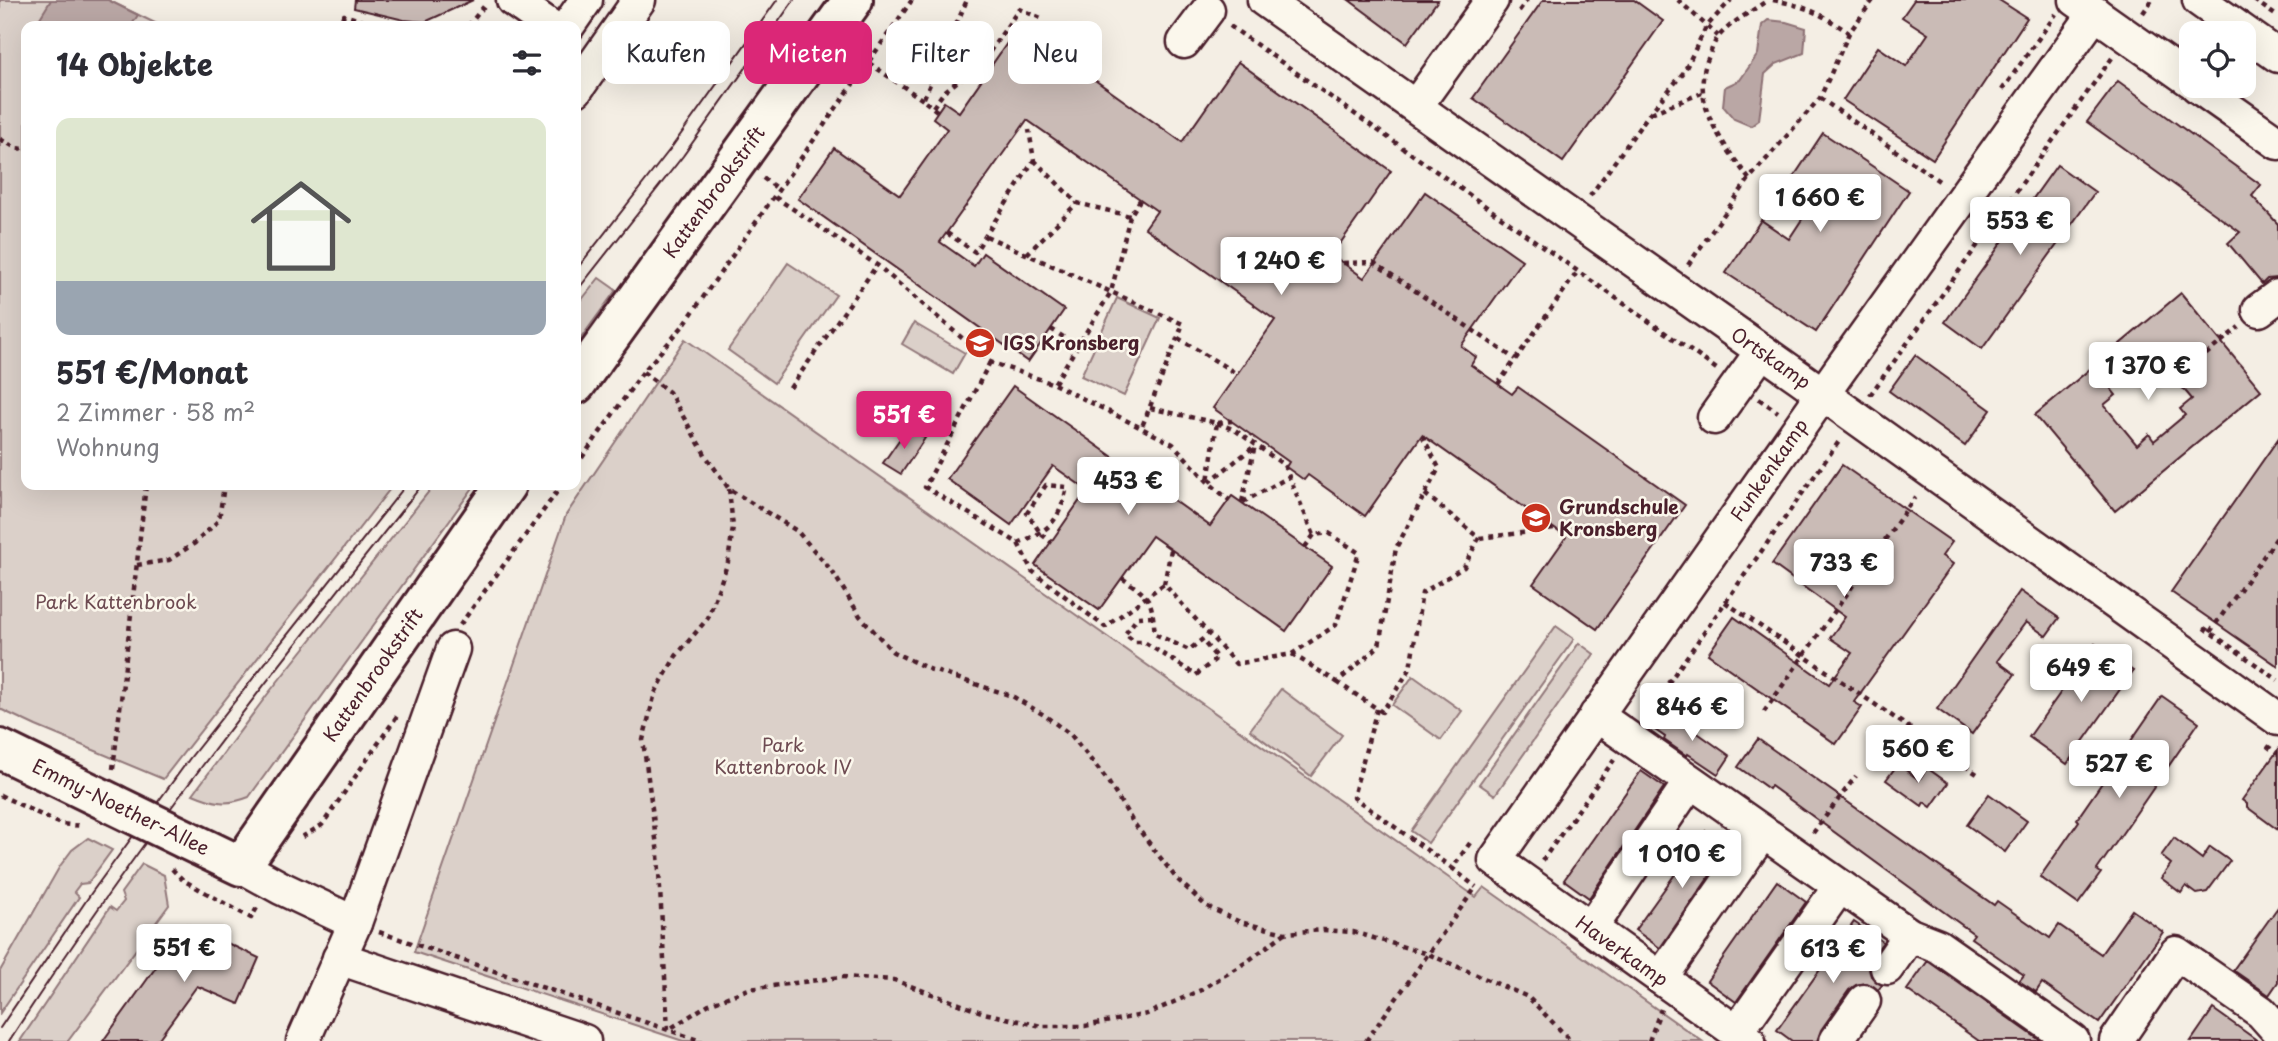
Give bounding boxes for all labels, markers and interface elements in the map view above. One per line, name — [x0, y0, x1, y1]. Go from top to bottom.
chip: Kaufen — [602, 21, 730, 84]
chip: Mieten — [744, 21, 872, 84]
chip: Filter — [886, 21, 994, 84]
chip: Neu — [1008, 21, 1102, 84]
map controls — [2179, 21, 2256, 98]
button: locate — [2179, 21, 2256, 98]
text: 14 Objekte — [56, 41, 213, 86]
icon: filters — [508, 44, 546, 82]
street label: Kattenbrookstrift — [656, 119, 771, 263]
icon: home — [238, 163, 364, 289]
pin: 1 660 € — [1755, 174, 1885, 234]
text: 1 660 € — [1775, 179, 1865, 214]
pin: 553 € — [1971, 198, 2069, 257]
text: 553 € — [1986, 202, 2054, 237]
pin: 1 240 € — [1216, 238, 1346, 297]
text: 1 240 € — [1237, 242, 1325, 277]
street label: Ortskamp — [1726, 319, 1817, 395]
school or university icon: IGS Kronsberg — [963, 326, 997, 360]
place label: IGS Kronsberg — [1003, 328, 1139, 356]
pin: 1 370 € — [2083, 342, 2213, 402]
text: 1 370 € — [2105, 347, 2191, 382]
text: 551 €/Monat — [56, 349, 249, 394]
pin: 551 € — [855, 392, 953, 451]
text: 2 Zimmer · 58 m² — [56, 394, 255, 429]
text: 551 € — [872, 396, 936, 431]
street label: Funkenkamp — [1722, 412, 1814, 526]
text: Wohnung — [56, 429, 160, 464]
pin: 453 € — [1079, 458, 1177, 517]
text: 453 € — [1093, 462, 1163, 497]
place label: Grundschule Kronsberg — [1559, 492, 1679, 542]
school or university icon: Grundschule Kronsberg — [1519, 501, 1553, 535]
pin: 733 € — [1795, 540, 1893, 599]
text: 733 € — [1810, 544, 1878, 579]
park label: Park Kattenbrook — [35, 587, 197, 615]
street label: Kattenbrookstrift — [316, 602, 429, 747]
pin: 649 € — [2032, 644, 2130, 704]
text: 649 € — [2046, 649, 2116, 684]
pin: 846 € — [1643, 684, 1741, 743]
text: 846 € — [1656, 688, 1728, 723]
pin: 560 € — [1869, 726, 1967, 785]
park label: Park Kattenbrook IV — [714, 730, 852, 780]
text: 560 € — [1882, 730, 1954, 765]
pin: 527 € — [2070, 740, 2168, 800]
text: 527 € — [2085, 745, 2153, 780]
street label: Emmy-Noether-Allee — [28, 751, 215, 861]
pin: 1 010 € — [1617, 830, 1747, 890]
text: 1 010 € — [1638, 835, 1726, 870]
street label: Haverkamp — [1571, 908, 1675, 992]
pin: 551 € — [135, 925, 233, 984]
pin: 613 € — [1784, 926, 1882, 985]
text: 551 € — [152, 929, 216, 964]
text: 613 € — [1800, 930, 1866, 965]

